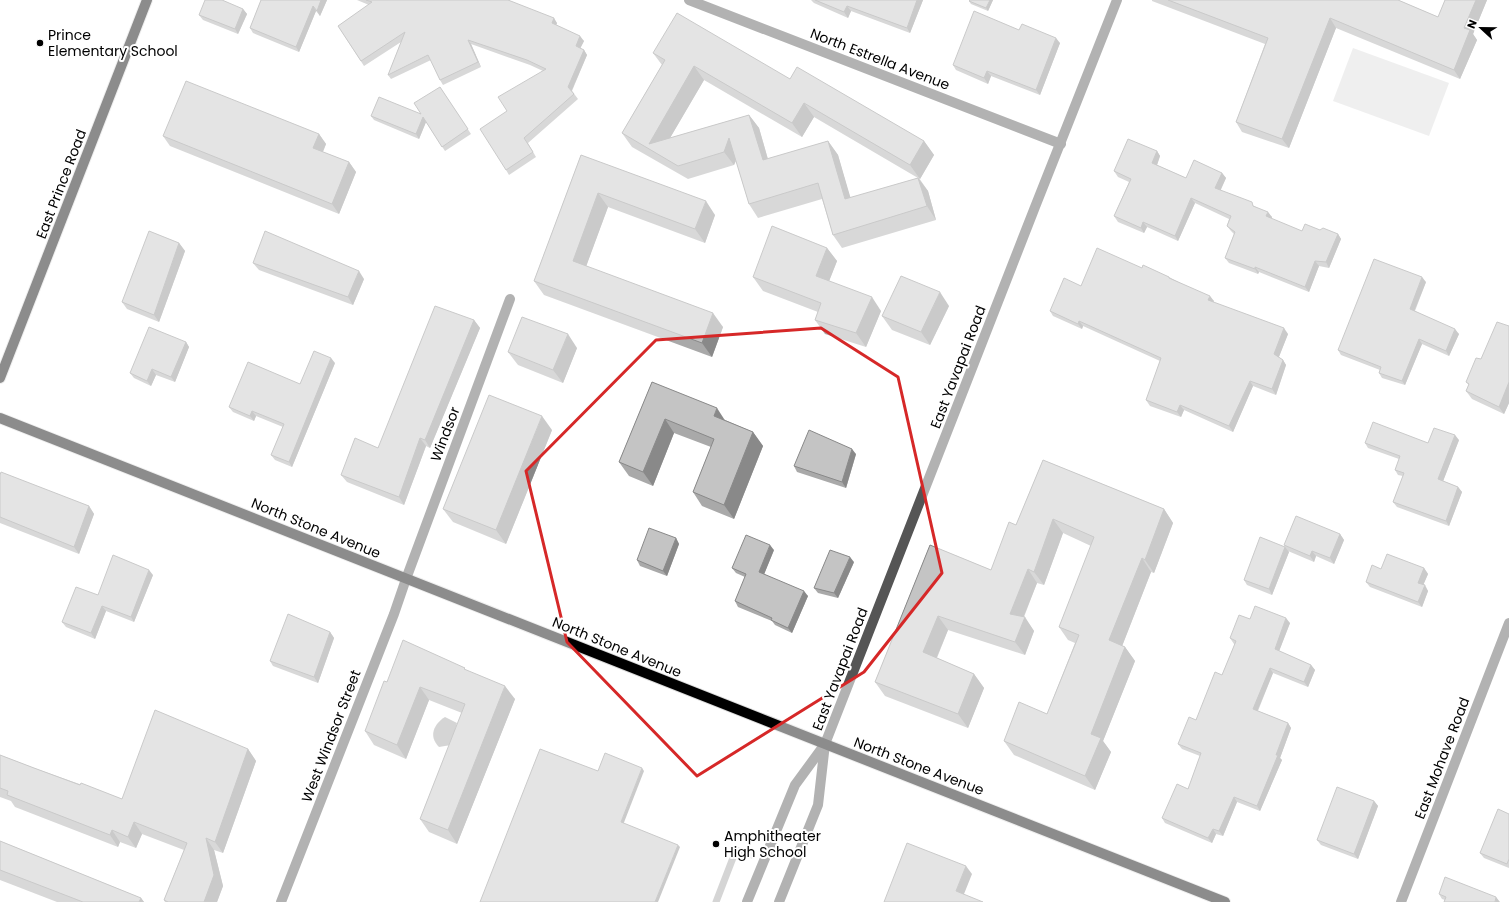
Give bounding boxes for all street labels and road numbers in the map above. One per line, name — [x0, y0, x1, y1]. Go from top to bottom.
street label: North Estrella Avenue — [807, 23, 953, 95]
street label: East Prince Road — [31, 126, 91, 242]
street label: East Yavapai Road — [925, 303, 991, 431]
street label: Windsor — [425, 404, 465, 464]
street label: North Stone Avenue — [248, 493, 384, 563]
street label: East Yavapai Road — [807, 605, 873, 733]
street label: North Stone Avenue — [549, 612, 685, 682]
street label: West Windsor Street — [297, 667, 365, 805]
street label: East Mohave Road — [1410, 694, 1474, 822]
street label: North Stone Avenue — [851, 732, 987, 800]

